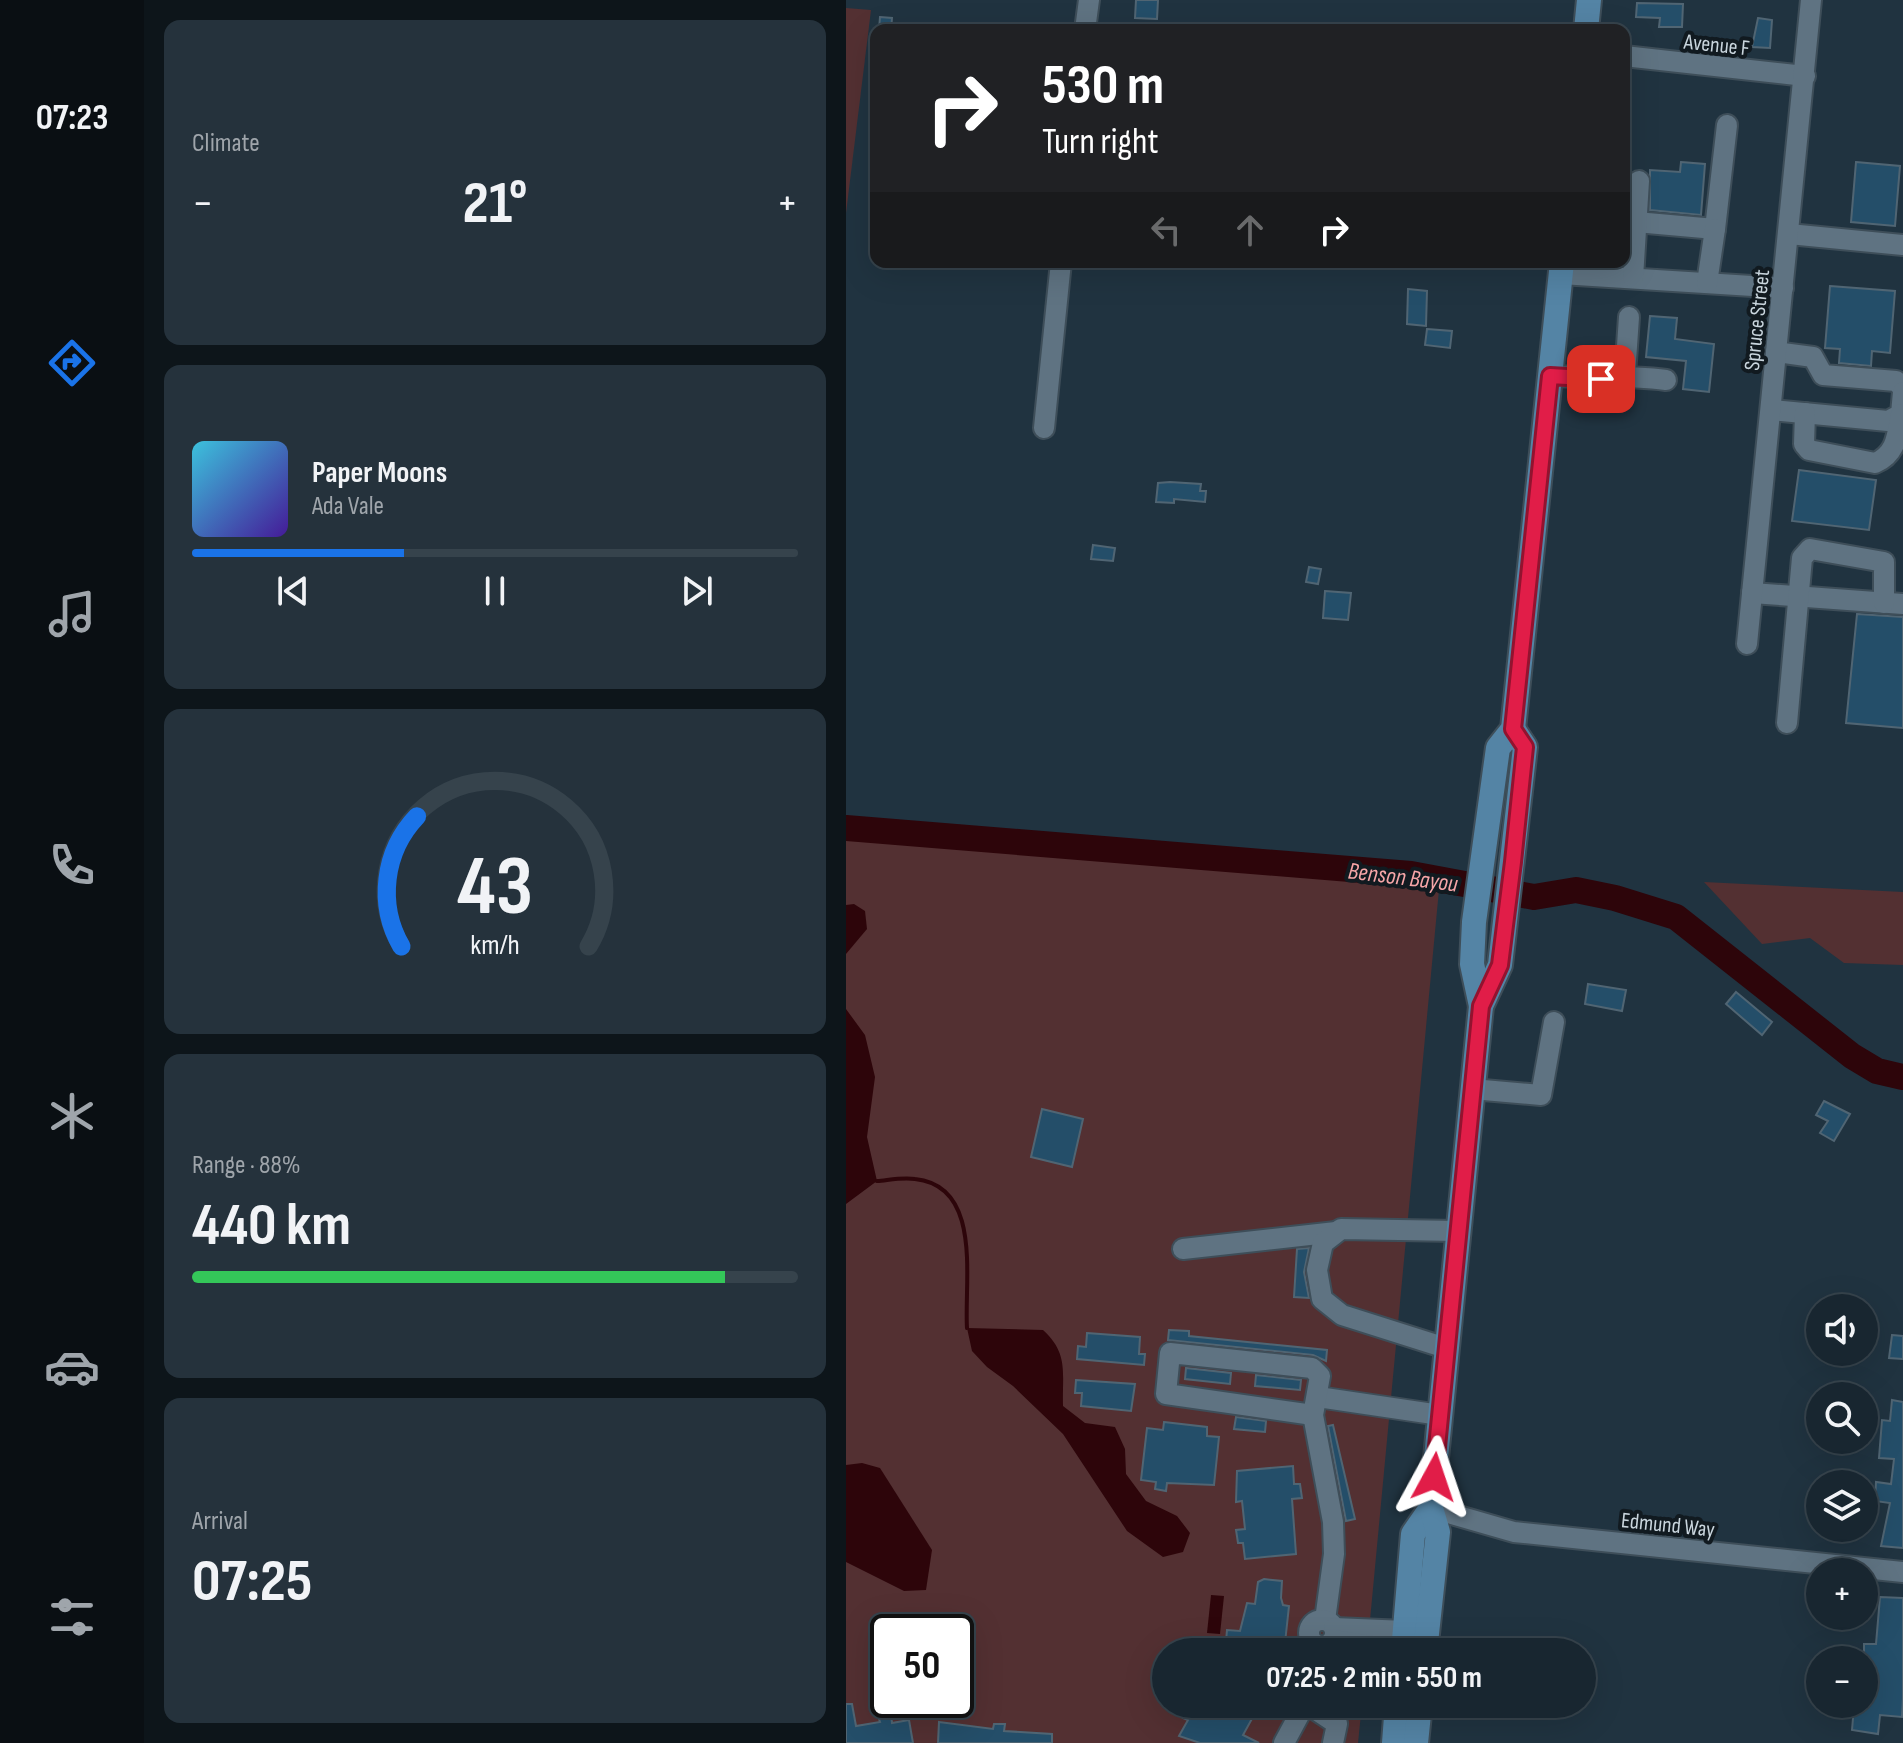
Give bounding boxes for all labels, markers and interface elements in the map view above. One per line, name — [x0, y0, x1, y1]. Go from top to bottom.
street label: Avenue F — [1682, 29, 1751, 62]
text: 530 m — [1042, 53, 1164, 120]
icon: right — [910, 56, 1014, 160]
text: 07:23 — [36, 97, 108, 140]
text: Turn right — [1042, 121, 1159, 164]
text: Climate — [192, 128, 260, 159]
text: 21° — [462, 168, 528, 240]
text: − — [192, 177, 214, 230]
text: + — [776, 177, 798, 230]
icon: left — [1144, 208, 1188, 252]
icon: ahead — [1228, 208, 1272, 252]
icon: right — [1312, 208, 1356, 252]
street label: Spruce Street — [1739, 268, 1776, 372]
icon: directions — [44, 335, 100, 391]
pin — [1567, 345, 1635, 413]
icon: arrive — [1579, 357, 1623, 401]
text: Paper Moons — [312, 455, 447, 491]
text: Ada Vale — [312, 491, 384, 522]
icon: previous — [271, 569, 315, 613]
icon: pause — [473, 569, 517, 613]
icon: next — [675, 569, 719, 613]
icon: music — [44, 586, 100, 642]
icon: phone — [44, 837, 100, 893]
text: 43 — [457, 838, 533, 938]
water label: Benson Bayou — [1346, 856, 1460, 899]
text: km/h — [470, 929, 520, 964]
icon: climate — [44, 1088, 100, 1144]
text: Range · 88% — [192, 1150, 301, 1181]
text: 440 km — [192, 1190, 351, 1262]
map controls — [1806, 1294, 1878, 1718]
button: sound — [1806, 1294, 1878, 1366]
icon: car — [44, 1339, 100, 1395]
button: search — [1806, 1382, 1878, 1454]
position arrow — [1392, 1435, 1476, 1519]
button: layers — [1806, 1470, 1878, 1542]
text: Arrival — [192, 1506, 248, 1537]
street label: Edmund Way — [1620, 1507, 1717, 1544]
text: 07:25 — [192, 1546, 312, 1618]
button: + — [1806, 1558, 1878, 1630]
icon: filters — [44, 1589, 100, 1645]
speed limit sign: 50 — [870, 1614, 974, 1718]
button: − — [1806, 1646, 1878, 1718]
text: 07:25 · 2 min · 550 m — [1266, 1660, 1482, 1696]

